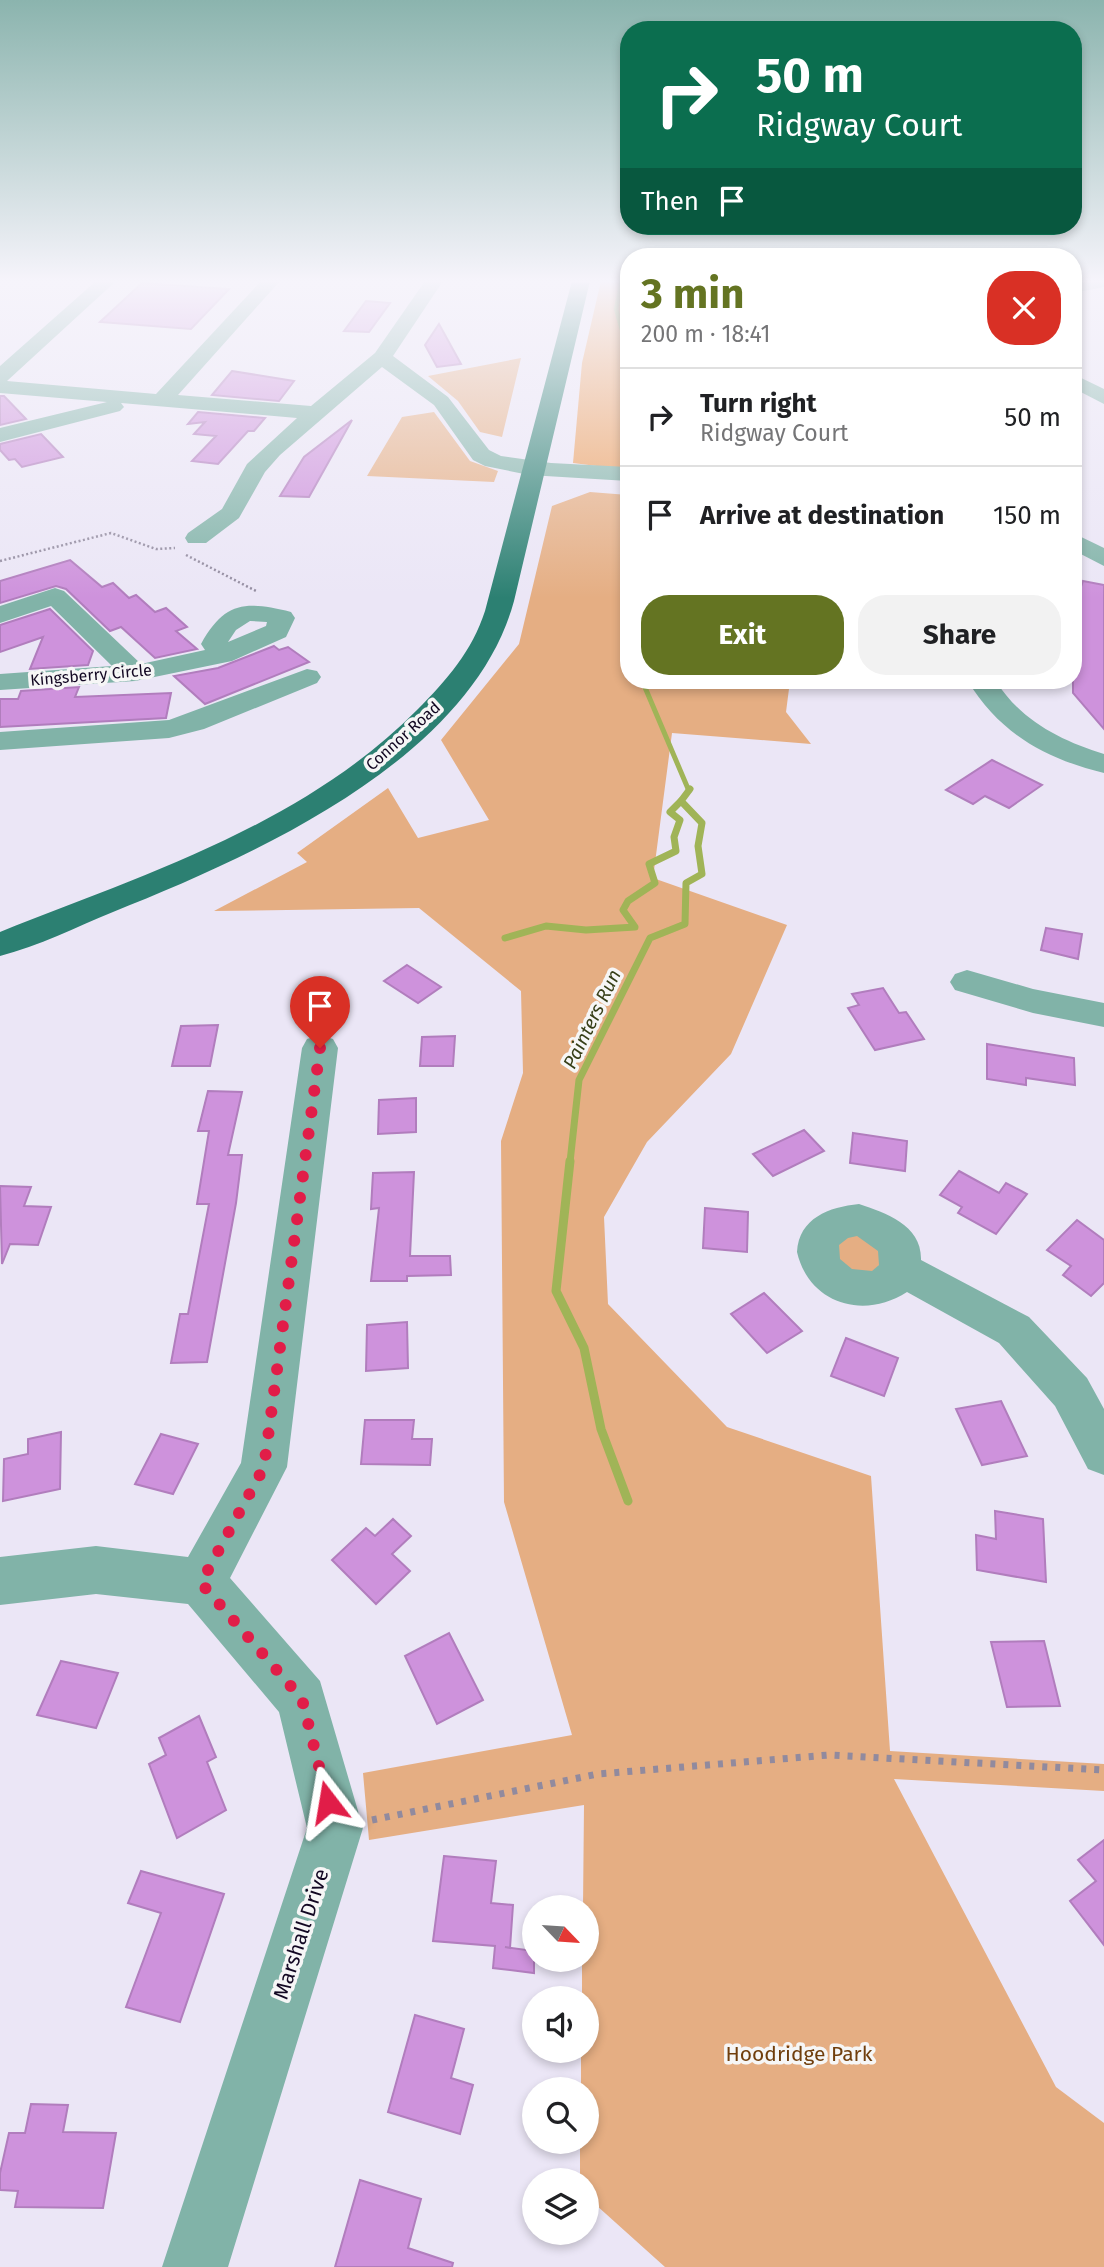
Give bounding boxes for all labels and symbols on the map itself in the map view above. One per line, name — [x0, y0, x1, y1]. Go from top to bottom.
street label: Kingsberry Circle — [29, 660, 153, 690]
street label: Connor Road — [362, 698, 444, 774]
water label: Painters Run — [558, 966, 626, 1072]
pin — [290, 976, 350, 1048]
position arrow — [291, 1765, 365, 1839]
street label: Marshall Drive — [268, 1865, 334, 2003]
north arrow — [522, 1895, 598, 1972]
park label: Hoodridge Park — [726, 2041, 873, 2067]

